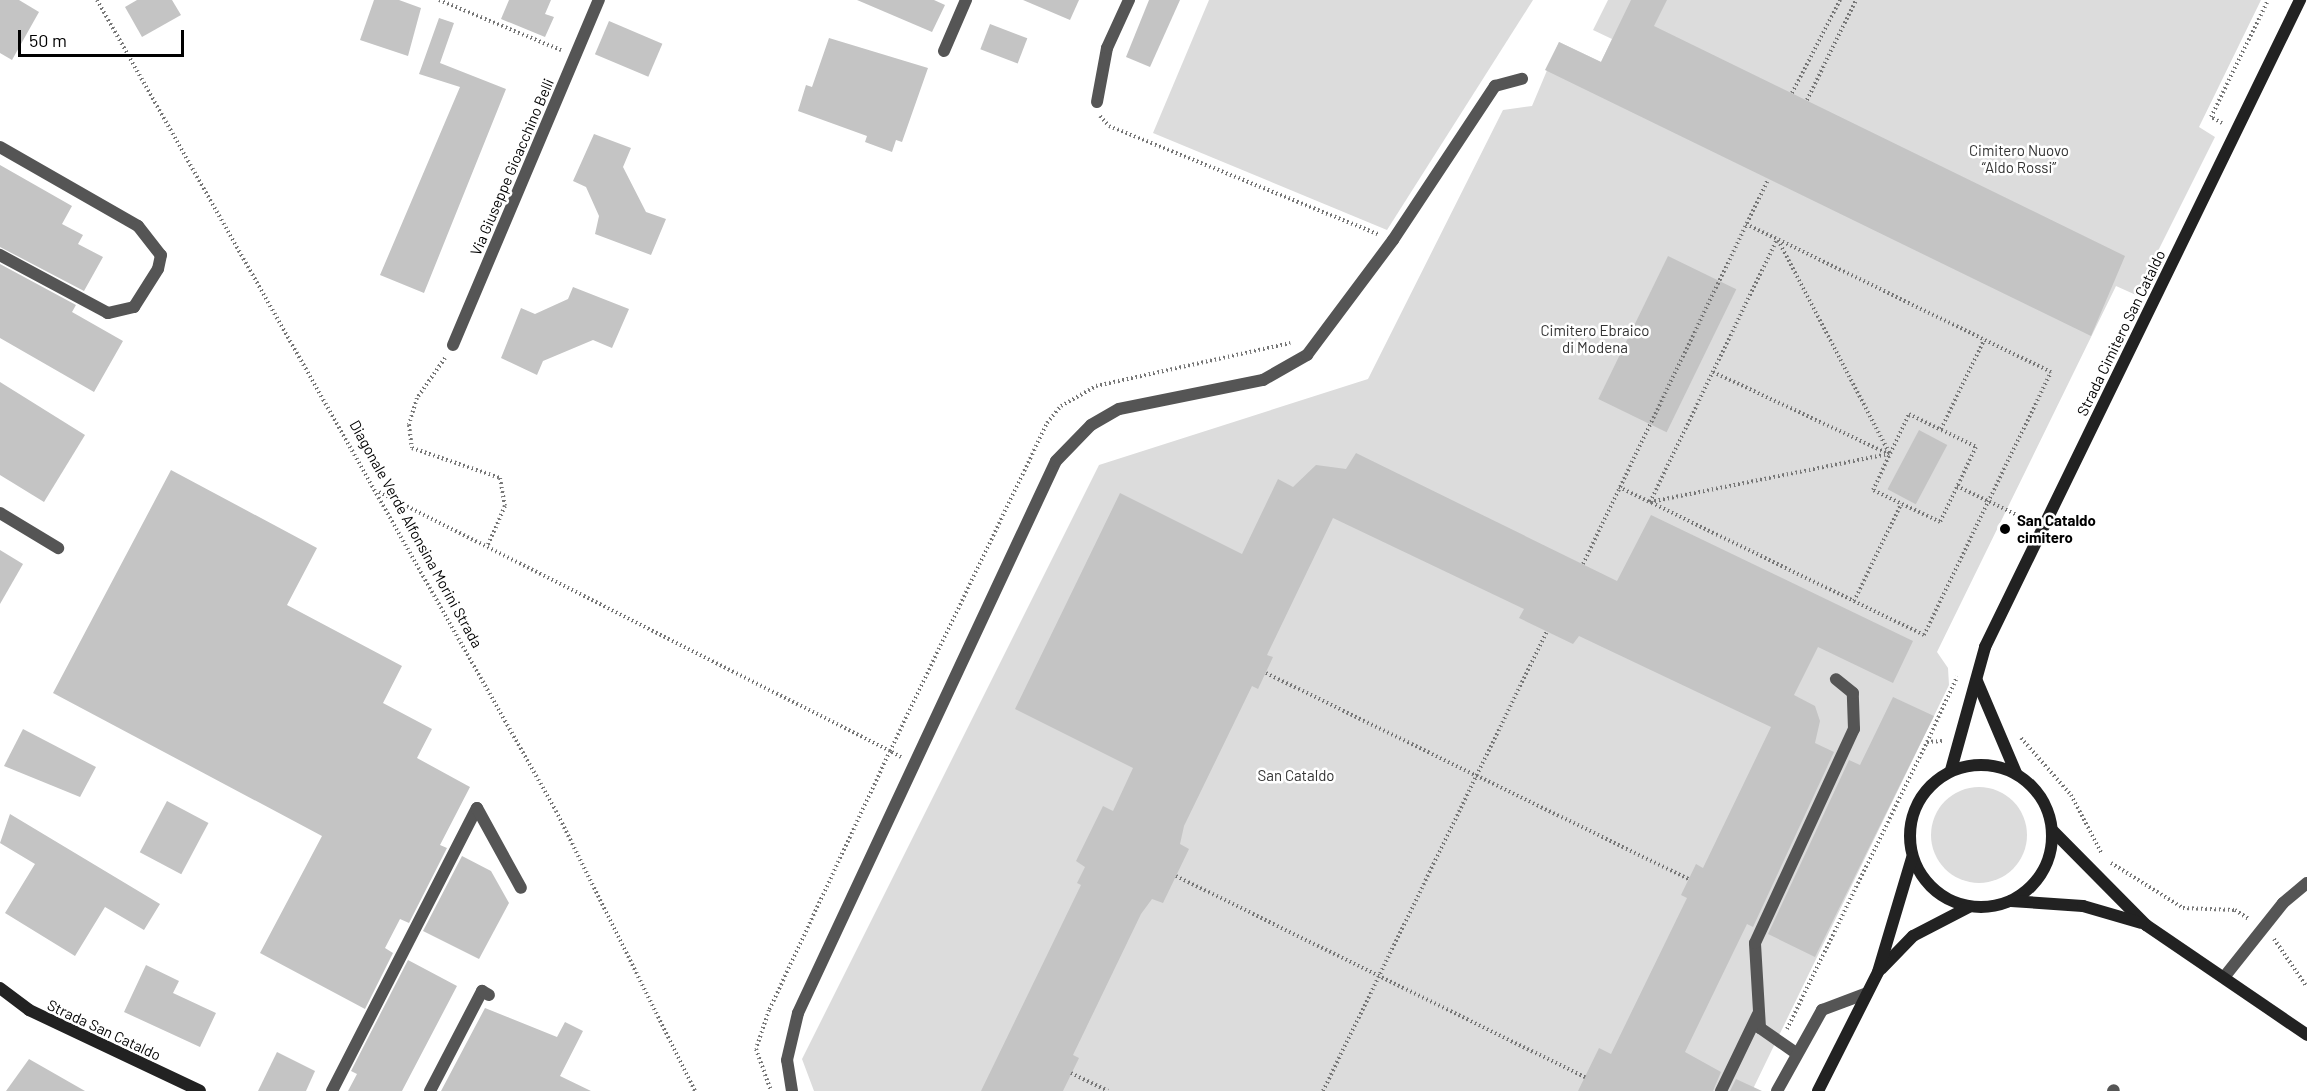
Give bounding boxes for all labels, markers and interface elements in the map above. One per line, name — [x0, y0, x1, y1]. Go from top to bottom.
scale bar — [21, 18, 188, 56]
text: 50 m — [29, 29, 67, 51]
street label: Via Giuseppe Gioacchino Belli — [466, 76, 558, 258]
park label: Cimitero Nuovo “Aldo Rossi” — [1969, 141, 2069, 176]
street label: Strada Cimitero San Cataldo — [2073, 247, 2169, 419]
park label: Cimitero Ebraico di Modena — [1540, 321, 1650, 356]
street label: Diagonale Verde Alfonsina Morini Strada — [346, 417, 486, 651]
place label: San Cataldo cimitero — [2017, 511, 2096, 546]
marker: San Cataldo cimitero — [1998, 522, 2012, 536]
park label: San Cataldo — [1257, 767, 1335, 785]
street label: Strada San Cataldo — [44, 996, 164, 1064]

